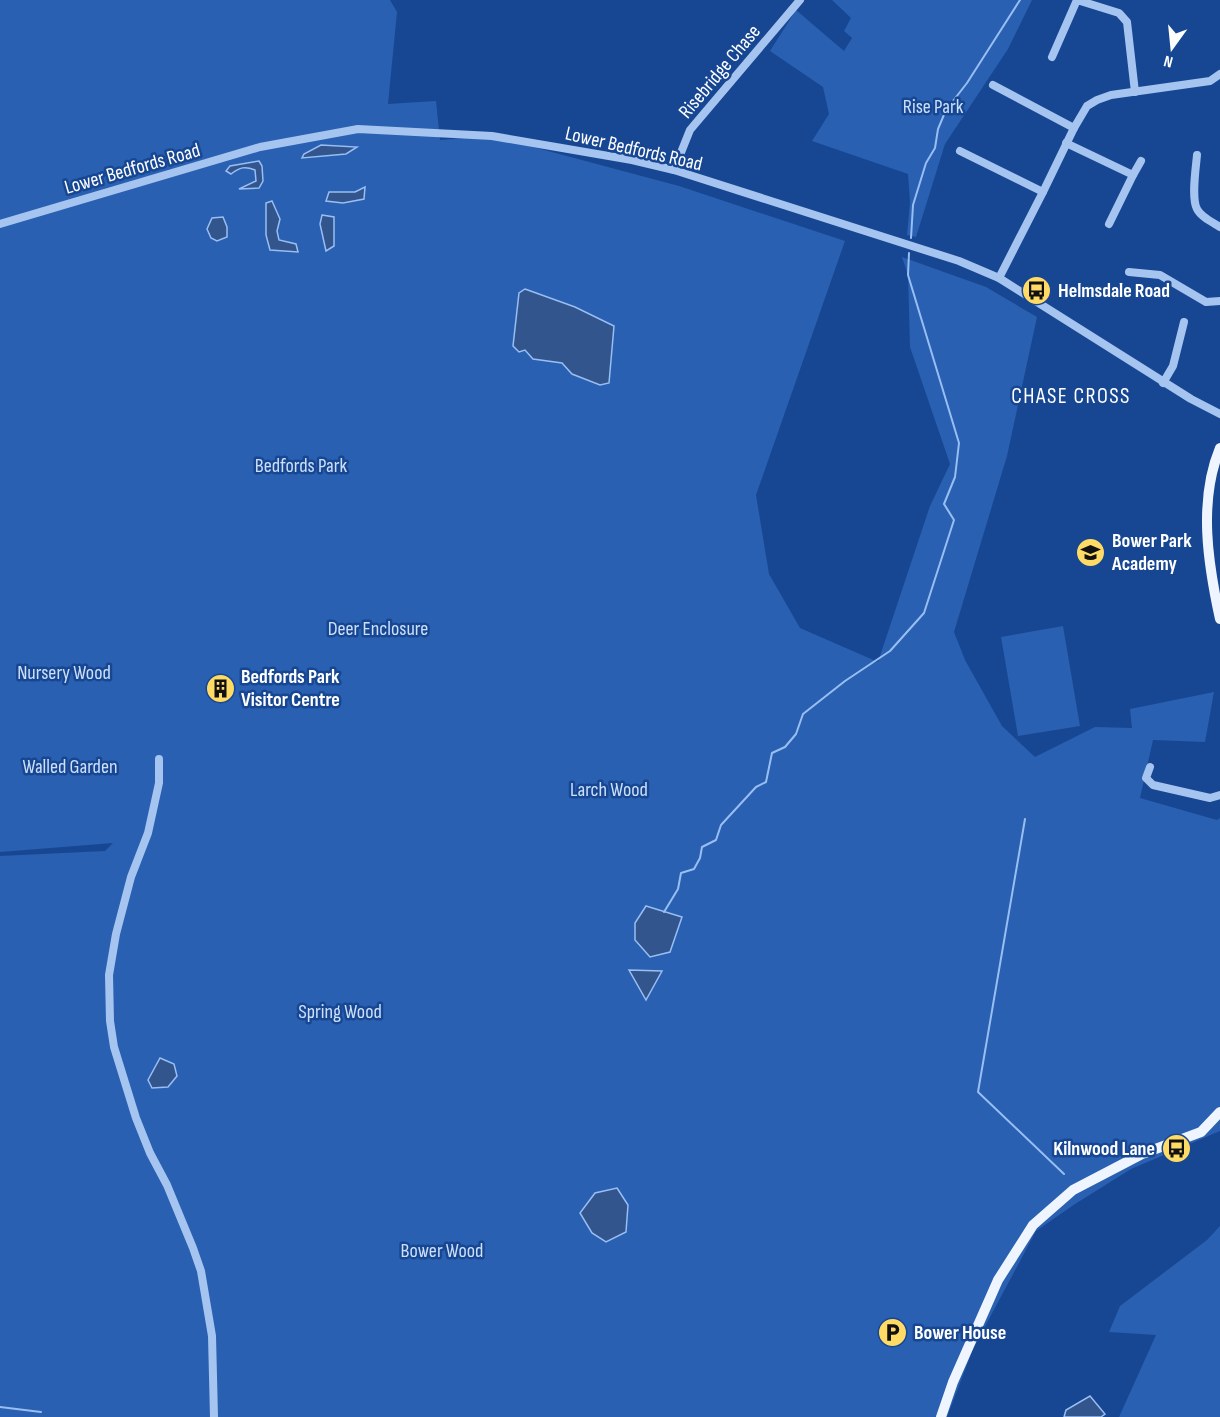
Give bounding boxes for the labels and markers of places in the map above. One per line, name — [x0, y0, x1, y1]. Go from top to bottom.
bus stop icon: Helmsdale Road — [1021, 274, 1053, 306]
place label: Helmsdale Road — [1058, 279, 1170, 303]
place label: Bower Park Academy — [1111, 529, 1192, 576]
school or university icon: Bower Park Academy — [1075, 536, 1107, 568]
place label: Bedfords Park Visitor Centre — [241, 665, 340, 712]
building icon: Bedfords Park Visitor Centre — [204, 672, 236, 704]
bus stop icon: Kilnwood Lane — [1160, 1132, 1192, 1164]
place label: Kilnwood Lane — [1053, 1137, 1155, 1161]
parking icon: Bower House — [877, 1316, 909, 1348]
place label: Bower House — [914, 1321, 1006, 1345]

